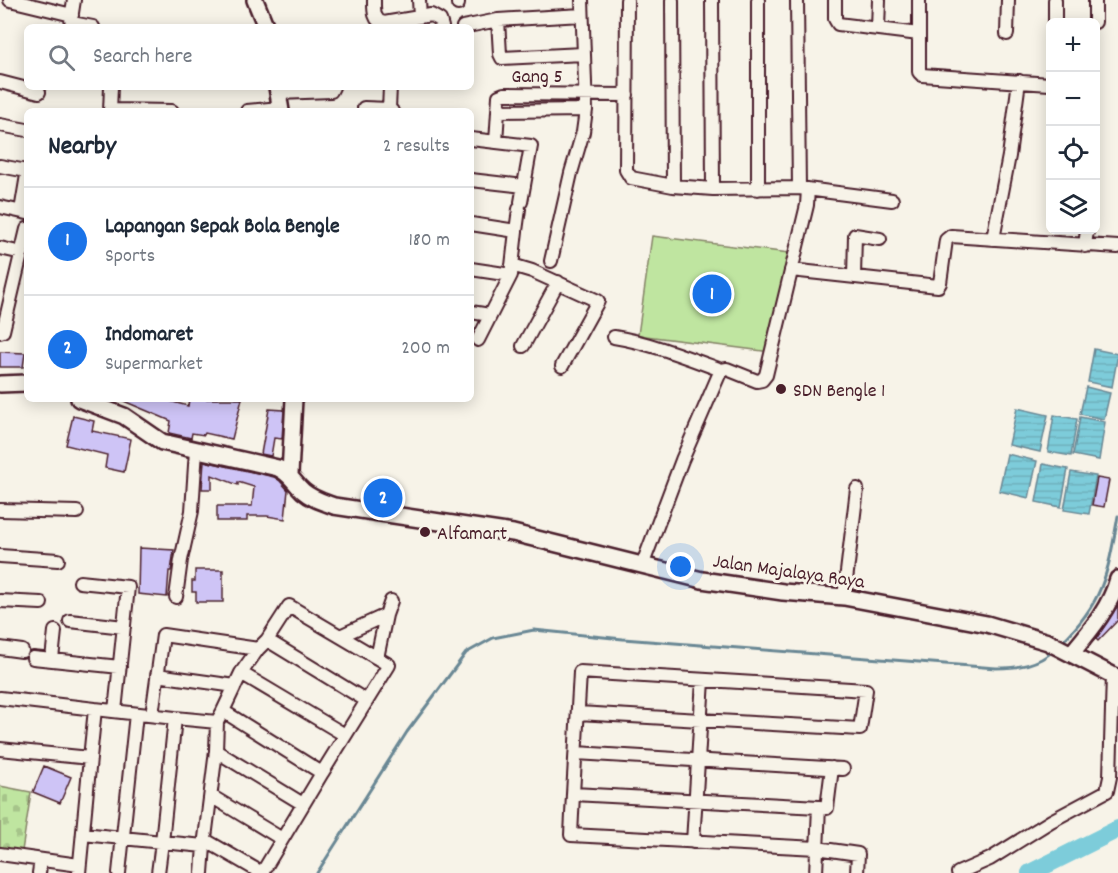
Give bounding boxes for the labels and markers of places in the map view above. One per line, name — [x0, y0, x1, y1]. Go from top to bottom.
pin: 1 — [692, 272, 732, 316]
place label: SDN Bengle 1 — [793, 378, 885, 406]
marker: SDN Bengle 1 — [774, 382, 788, 396]
pin: 2 — [364, 476, 403, 520]
place label: Alfamart — [437, 521, 507, 549]
marker: Alfamart — [418, 525, 432, 539]

